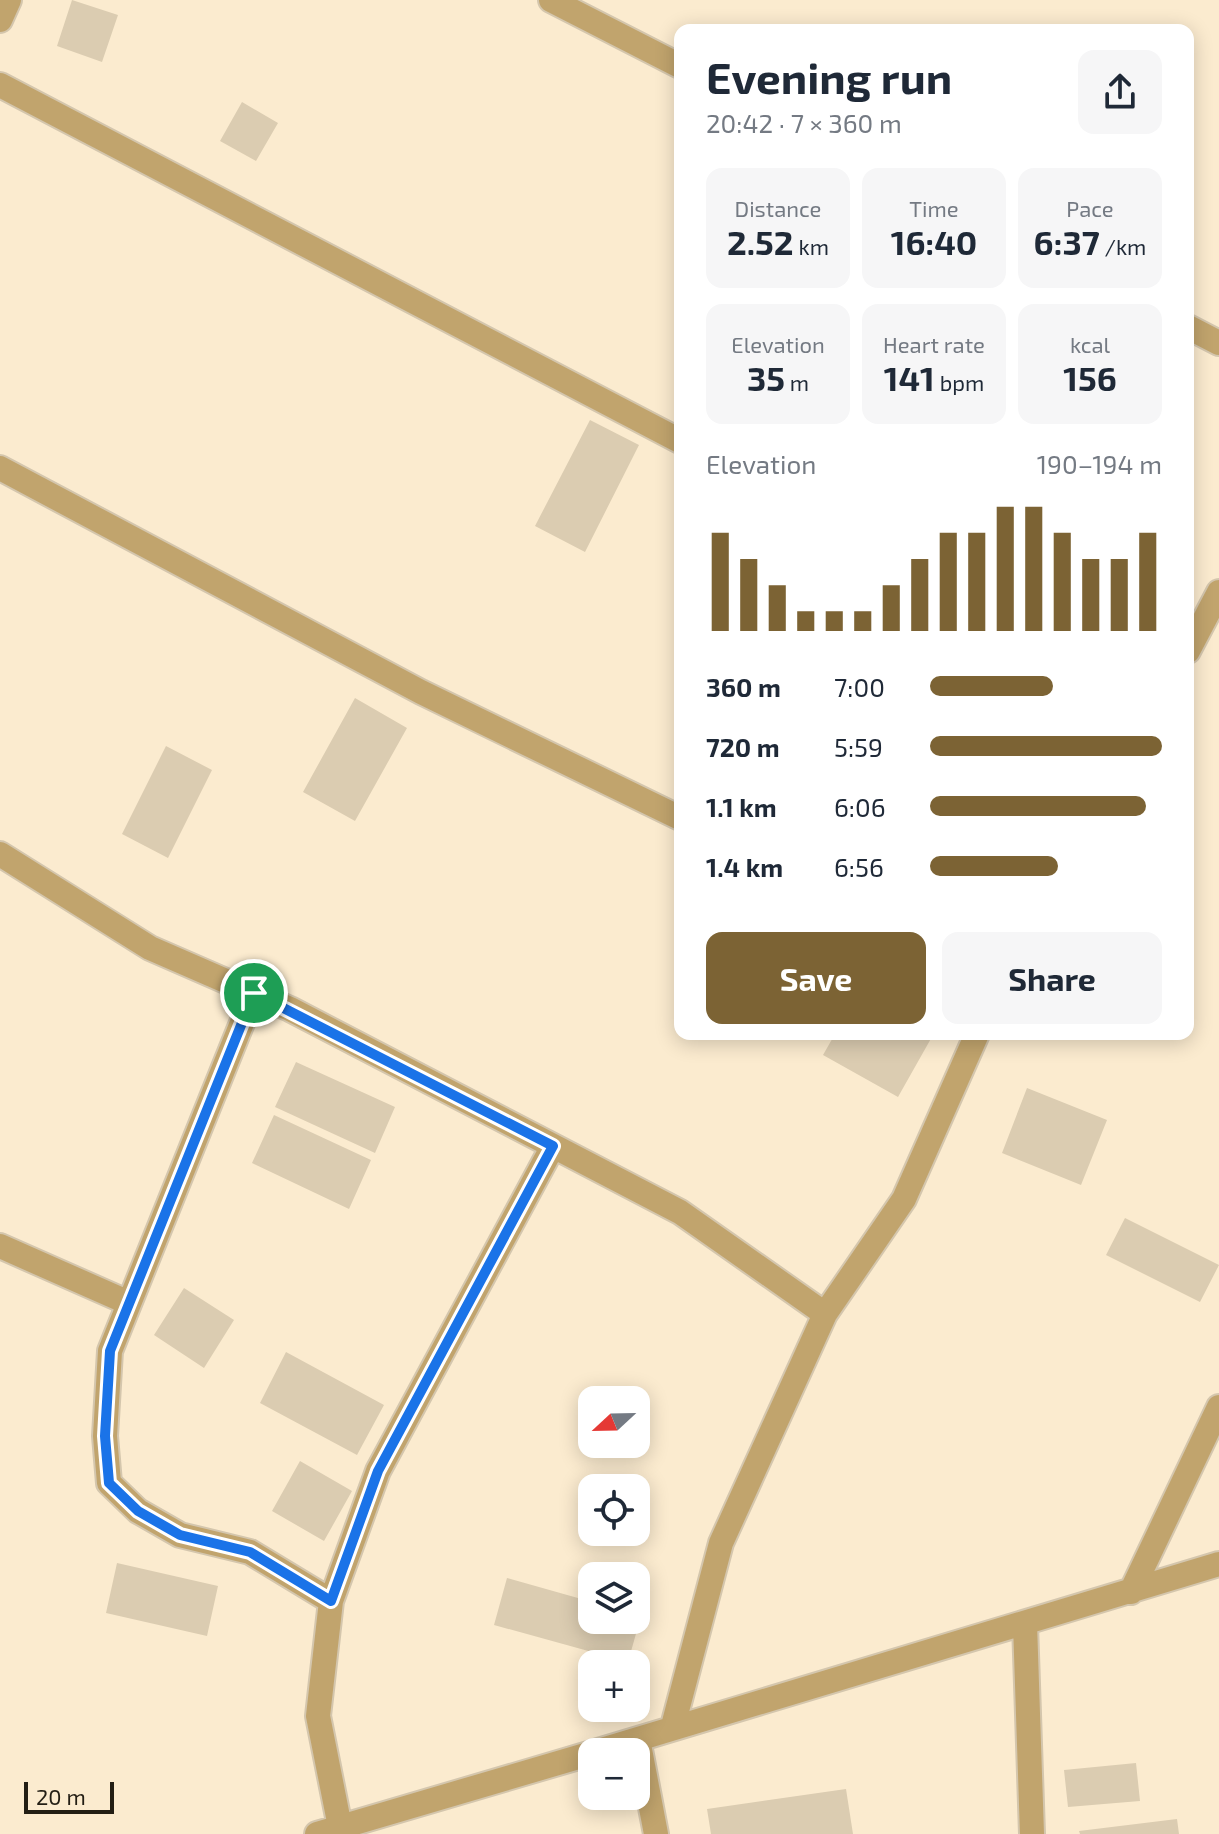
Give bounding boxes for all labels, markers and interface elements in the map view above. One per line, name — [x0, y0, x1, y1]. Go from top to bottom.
text: Evening run — [706, 50, 952, 103]
button: share — [1078, 50, 1162, 134]
text: 20:42 · 7 × 360 m — [706, 107, 902, 138]
text: Distance — [735, 195, 821, 221]
text: Time — [909, 195, 959, 221]
text: Pace — [1066, 195, 1114, 221]
text: 2.52 — [727, 221, 794, 262]
text: 16:40 — [891, 221, 977, 262]
text: 6:37 — [1034, 221, 1100, 262]
text: km — [794, 233, 829, 259]
text: /km — [1100, 233, 1146, 259]
text: Elevation — [731, 331, 825, 357]
text: Heart rate — [883, 331, 985, 357]
text: kcal — [1070, 331, 1110, 357]
text: 35 — [747, 357, 785, 398]
text: 141 — [884, 357, 935, 398]
text: 156 — [1063, 357, 1117, 398]
text: m — [785, 369, 809, 395]
text: bpm — [935, 369, 984, 395]
text: Elevation — [706, 448, 816, 479]
text: 190–194 m — [1037, 448, 1162, 479]
text: 360 m — [706, 671, 781, 702]
text: 7:00 — [834, 671, 885, 702]
text: 720 m — [706, 731, 780, 762]
text: 5:59 — [834, 731, 883, 762]
text: 1.1 km — [706, 791, 777, 822]
text: 6:06 — [834, 791, 886, 822]
text: 1.4 km — [706, 851, 783, 882]
text: 6:56 — [834, 851, 884, 882]
button: Save — [706, 932, 926, 1024]
button: Share — [942, 932, 1162, 1024]
pin — [220, 959, 288, 1027]
icon: arrive — [232, 971, 276, 1015]
north arrow — [578, 1386, 650, 1458]
map controls — [578, 1386, 650, 1810]
button: locate — [578, 1474, 650, 1546]
button: layers — [578, 1562, 650, 1634]
button: + — [578, 1650, 650, 1722]
button: − — [578, 1738, 650, 1810]
scale bar — [24, 1778, 114, 1814]
text: 20 m — [36, 1783, 86, 1809]

